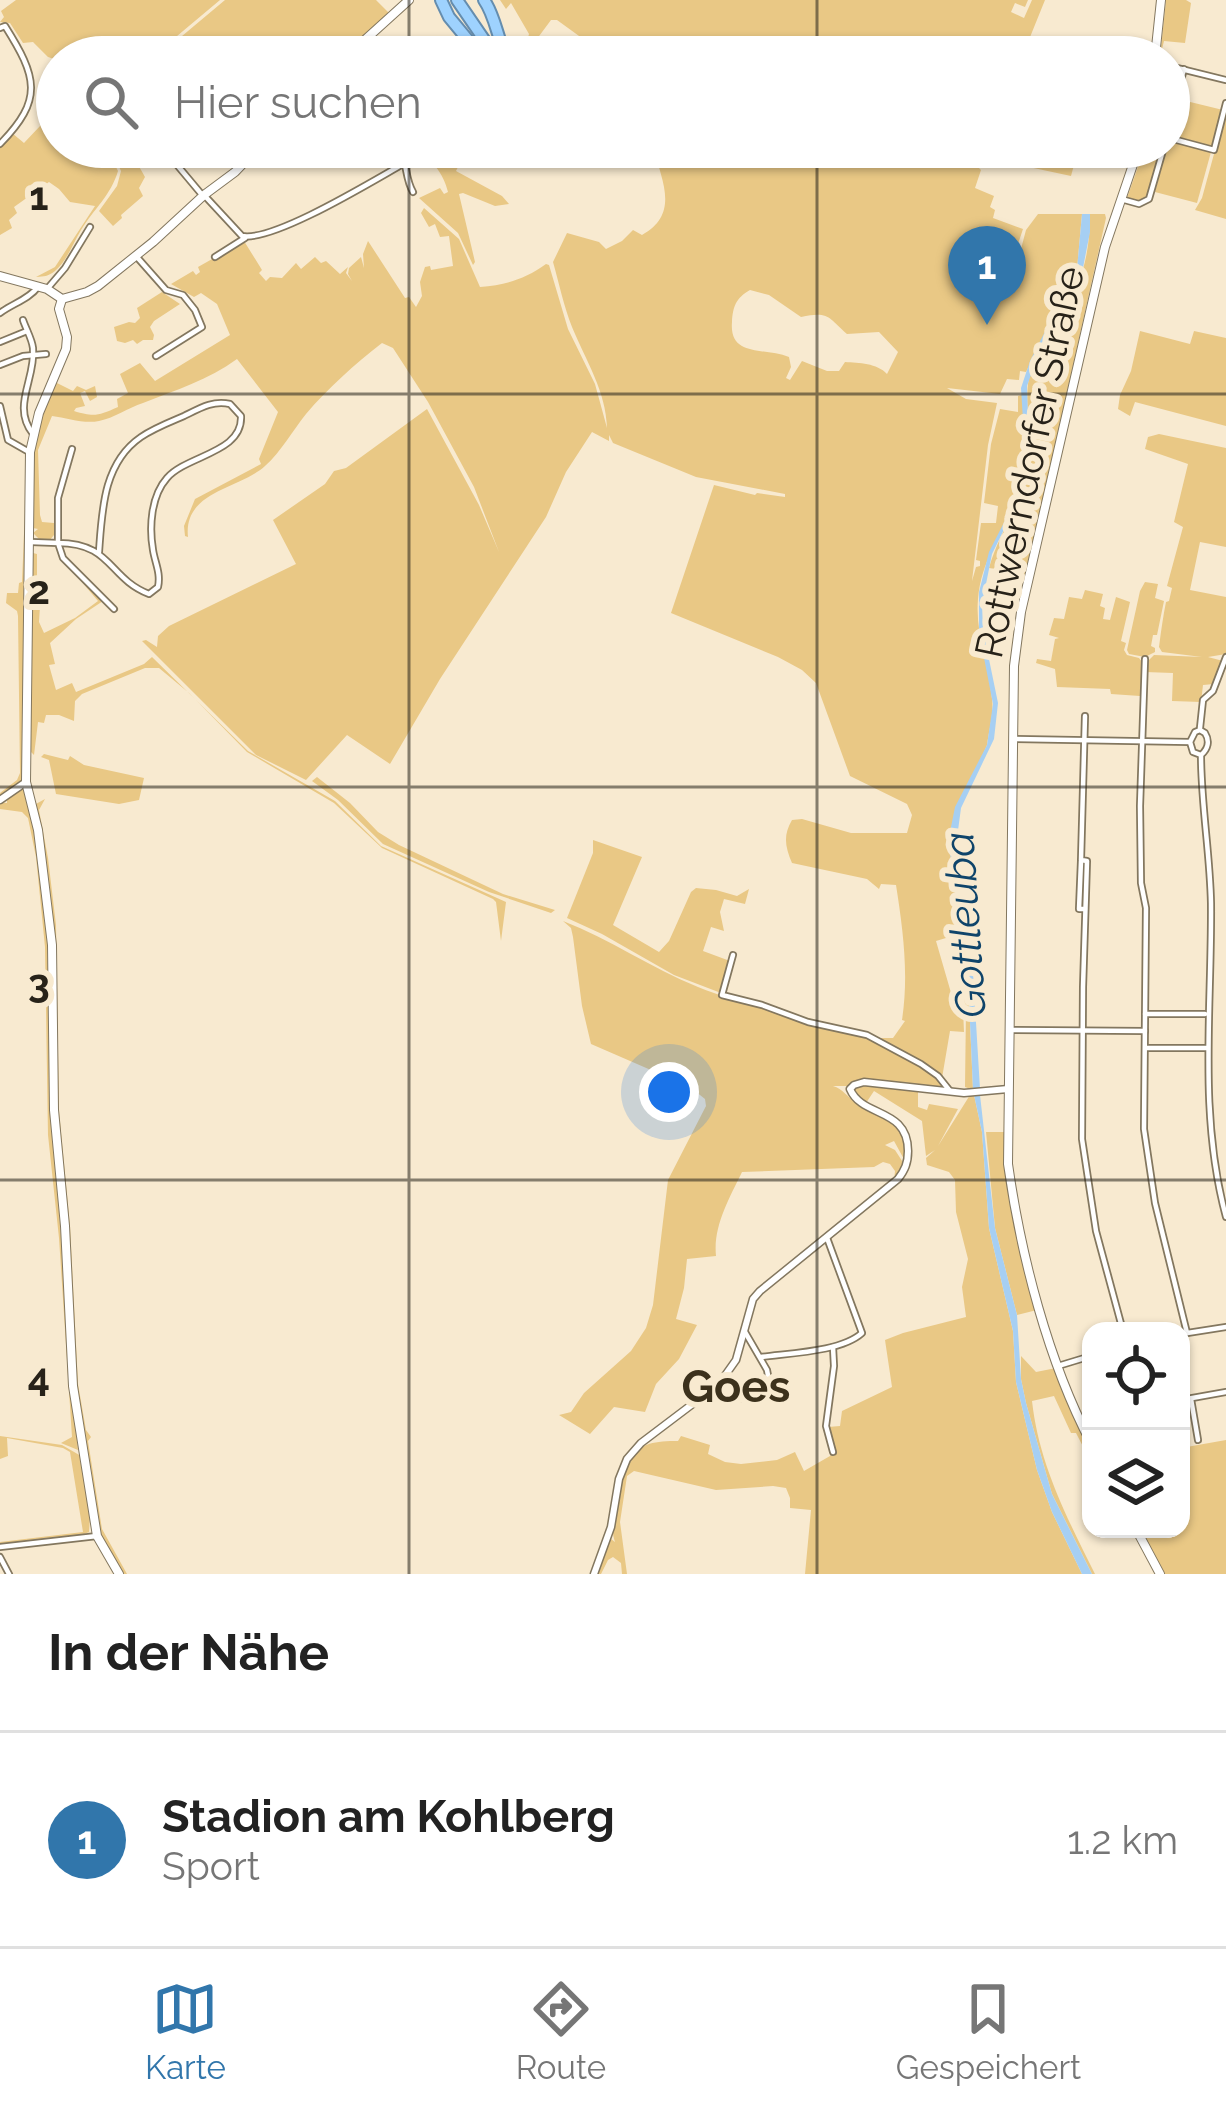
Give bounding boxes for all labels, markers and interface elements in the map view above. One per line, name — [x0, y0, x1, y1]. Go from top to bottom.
search box — [36, 36, 1190, 168]
icon: search — [78, 69, 144, 135]
text: Hier suchen — [174, 76, 422, 129]
text: 1 — [29, 173, 49, 219]
pin: 1 — [948, 226, 1026, 325]
street label: Rottwerndorfer Straße — [965, 262, 1093, 662]
text: 2 — [28, 567, 50, 613]
water label: Gottleuba — [934, 830, 996, 1020]
text: 3 — [28, 960, 50, 1006]
your location — [639, 1062, 699, 1122]
map controls — [1082, 1322, 1190, 1538]
button: locate — [1082, 1322, 1190, 1430]
text: 4 — [28, 1354, 50, 1400]
district label: Goes — [681, 1360, 791, 1413]
button: layers — [1082, 1430, 1190, 1538]
text: In der Nähe — [48, 1622, 329, 1682]
text: Stadion am Kohlberg — [162, 1790, 615, 1843]
text: 1 — [77, 1817, 97, 1863]
text: 1.2 km — [1067, 1817, 1178, 1863]
text: Sport — [162, 1843, 260, 1889]
tab: Karte — [145, 1976, 226, 2087]
tab: Route — [516, 1976, 606, 2087]
tab: Gespeichert — [896, 1976, 1081, 2087]

